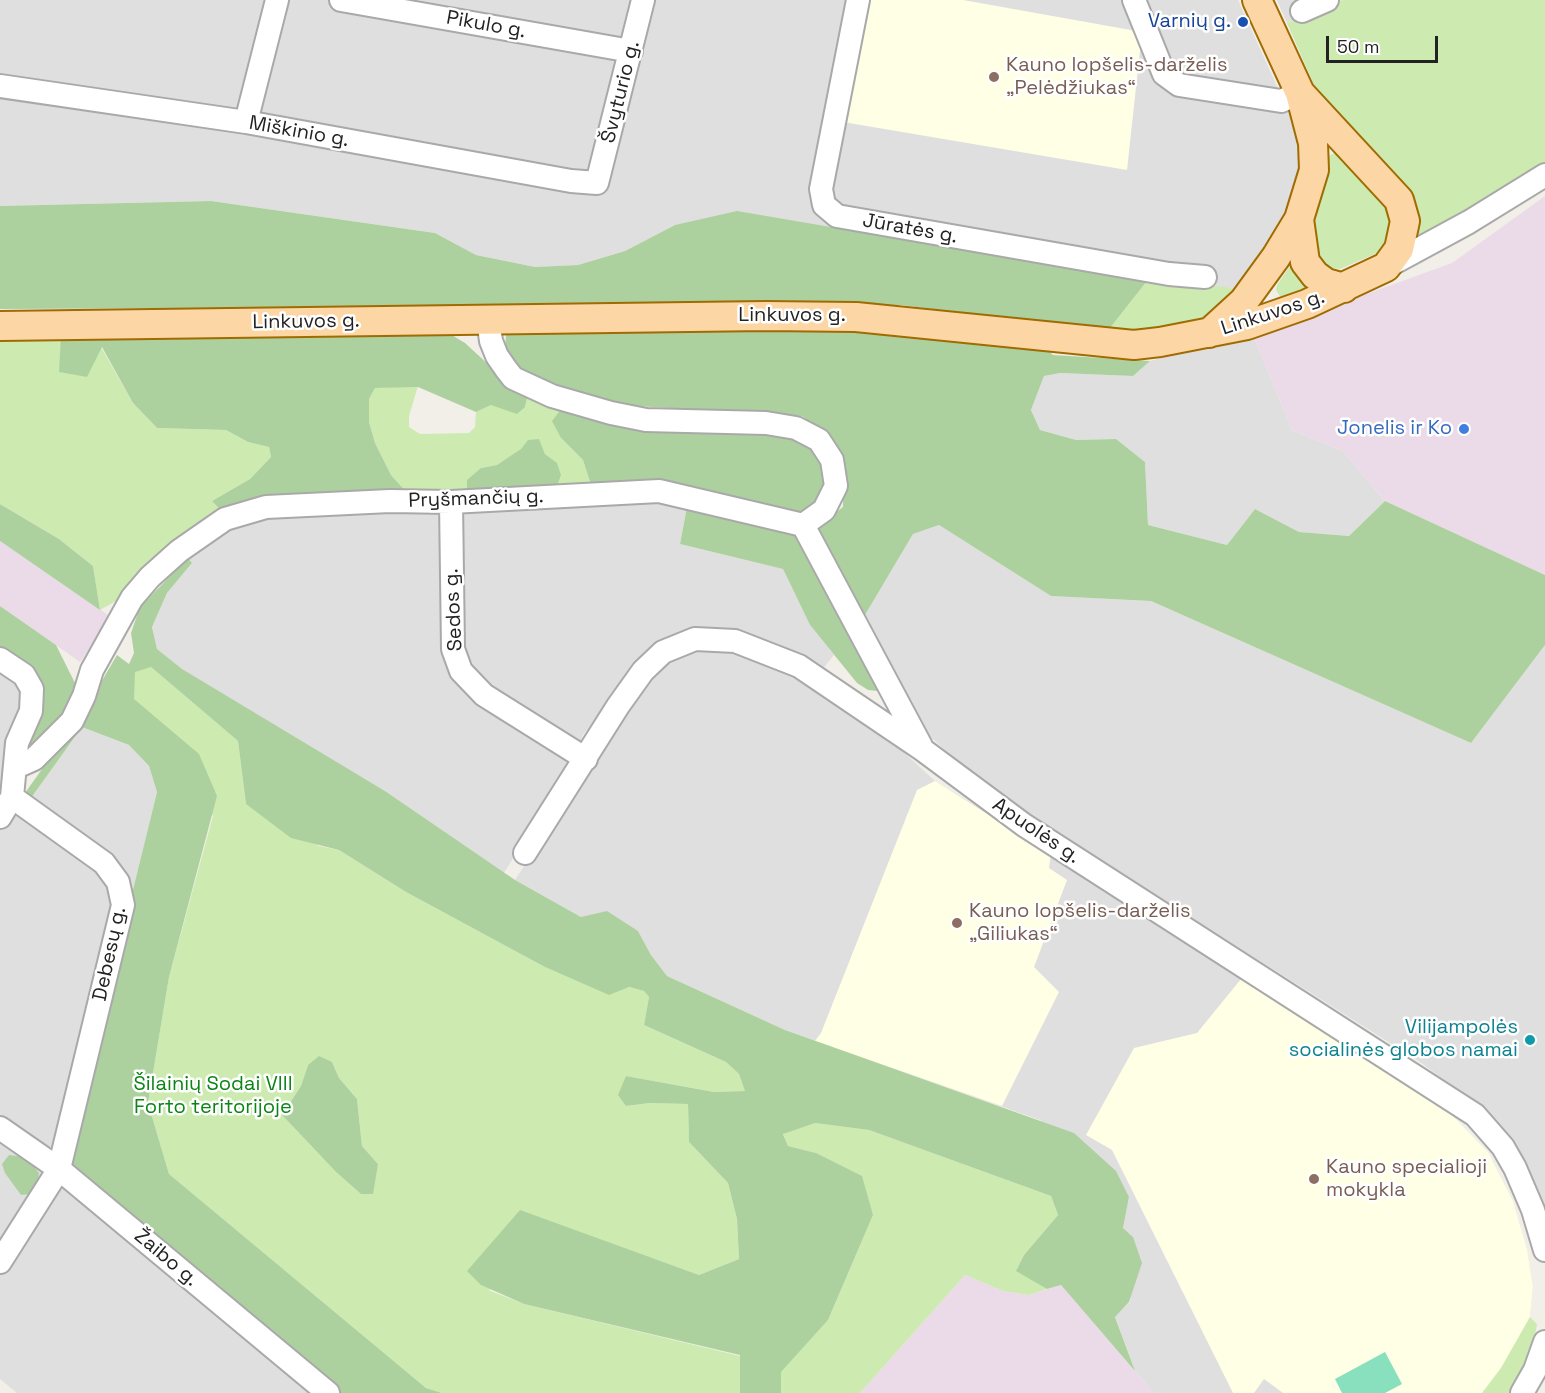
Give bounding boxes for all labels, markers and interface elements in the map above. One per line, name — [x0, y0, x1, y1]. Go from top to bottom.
street label: Pikulo g. — [444, 6, 528, 44]
place label: Varnių g. — [1148, 10, 1231, 34]
marker: Varnių g. — [1236, 15, 1250, 29]
scale bar — [1329, 24, 1442, 62]
text: 50 m — [1337, 35, 1379, 58]
street label: Švyturio g. — [597, 38, 645, 146]
place label: Kauno lopšelis-darželis „Pelėdžiukas“ — [1006, 54, 1228, 101]
marker: Kauno lopšelis-darželis „Pelėdžiukas“ — [987, 70, 1001, 84]
street label: Miškinio g. — [247, 111, 351, 153]
street label: Jūratės g. — [861, 209, 959, 249]
street label: Linkuvos g. — [1218, 285, 1328, 341]
street label: Linkuvos g. — [738, 304, 846, 328]
street label: Linkuvos g. — [252, 309, 360, 335]
place label: Jonelis ir Ko — [1337, 417, 1452, 441]
marker: Jonelis ir Ko — [1457, 422, 1471, 436]
street label: Pryšmančių g. — [408, 485, 544, 513]
street label: Sedos g. — [440, 568, 468, 652]
street label: Apuolės g. — [988, 793, 1084, 869]
place label: Kauno lopšelis-darželis „Giliukas“ — [969, 900, 1191, 947]
street label: Debesų g. — [88, 905, 132, 1003]
marker: Kauno lopšelis-darželis „Giliukas“ — [950, 916, 964, 930]
place label: Vilijampolės socialinės globos namai — [1289, 1016, 1518, 1063]
marker: Vilijampolės socialinės globos namai — [1523, 1033, 1537, 1047]
park label: Šilainių Sodai Vlll Forto teritorijoje — [133, 1073, 293, 1120]
place label: Kauno specialioji mokykla — [1326, 1156, 1487, 1203]
marker: Kauno specialioji mokykla — [1307, 1172, 1321, 1186]
street label: Žaibo g. — [129, 1224, 203, 1292]

